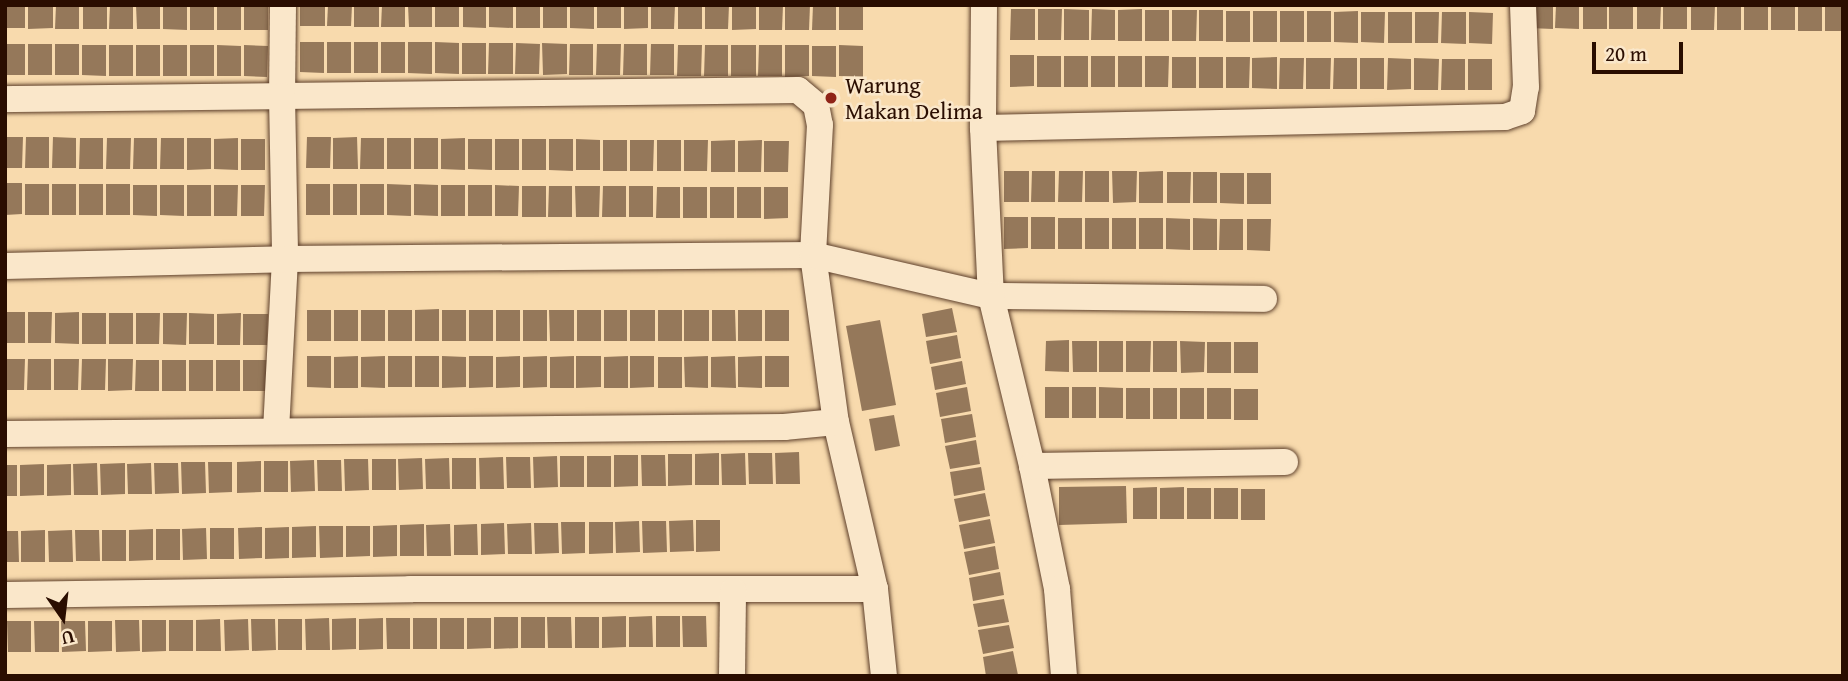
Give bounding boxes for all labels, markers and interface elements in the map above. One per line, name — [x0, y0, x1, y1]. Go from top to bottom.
scale bar — [1596, 28, 1687, 72]
text: 20 m — [1605, 38, 1647, 69]
place label: Warung Makan Delima — [845, 71, 983, 125]
marker: Warung Makan Delima — [823, 90, 839, 106]
north arrow — [28, 583, 98, 653]
text: U — [58, 623, 78, 654]

